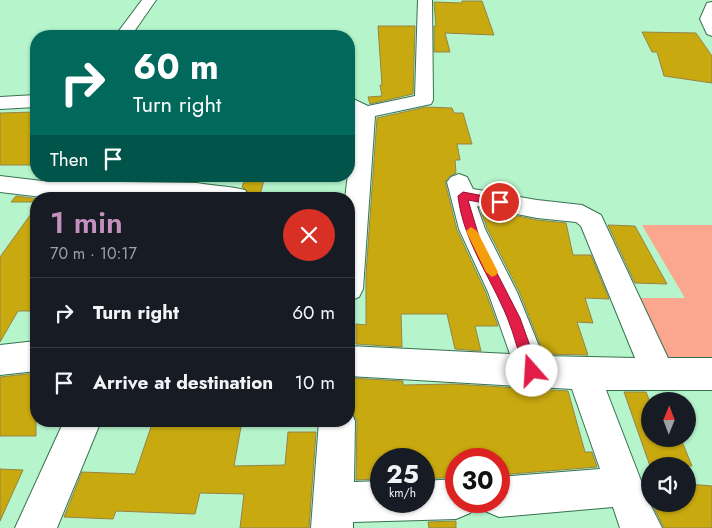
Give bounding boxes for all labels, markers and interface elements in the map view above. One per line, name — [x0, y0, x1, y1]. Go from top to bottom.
text: 60 m — [133, 42, 219, 92]
icon: right — [50, 50, 115, 115]
text: Turn right — [133, 88, 221, 120]
icon: arrive — [99, 145, 127, 173]
text: Then — [50, 146, 89, 173]
pin — [479, 181, 521, 223]
icon: arrive — [486, 188, 514, 216]
text: 1 min — [50, 201, 123, 244]
button: close — [283, 209, 335, 261]
text: 70 m · 10:17 — [50, 242, 137, 265]
icon: right — [50, 299, 78, 327]
text: Turn right — [93, 299, 179, 326]
text: 60 m — [292, 299, 335, 326]
position arrow — [505, 344, 557, 396]
icon: arrive — [50, 369, 78, 397]
text: Arrive at destination — [93, 369, 273, 396]
text: 10 m — [295, 369, 335, 396]
north arrow — [641, 392, 696, 448]
map controls — [641, 392, 696, 512]
speed limit sign: 30 — [445, 448, 510, 513]
text: 25 — [386, 456, 419, 492]
button: sound — [641, 457, 696, 512]
text: km/h — [389, 484, 416, 502]

